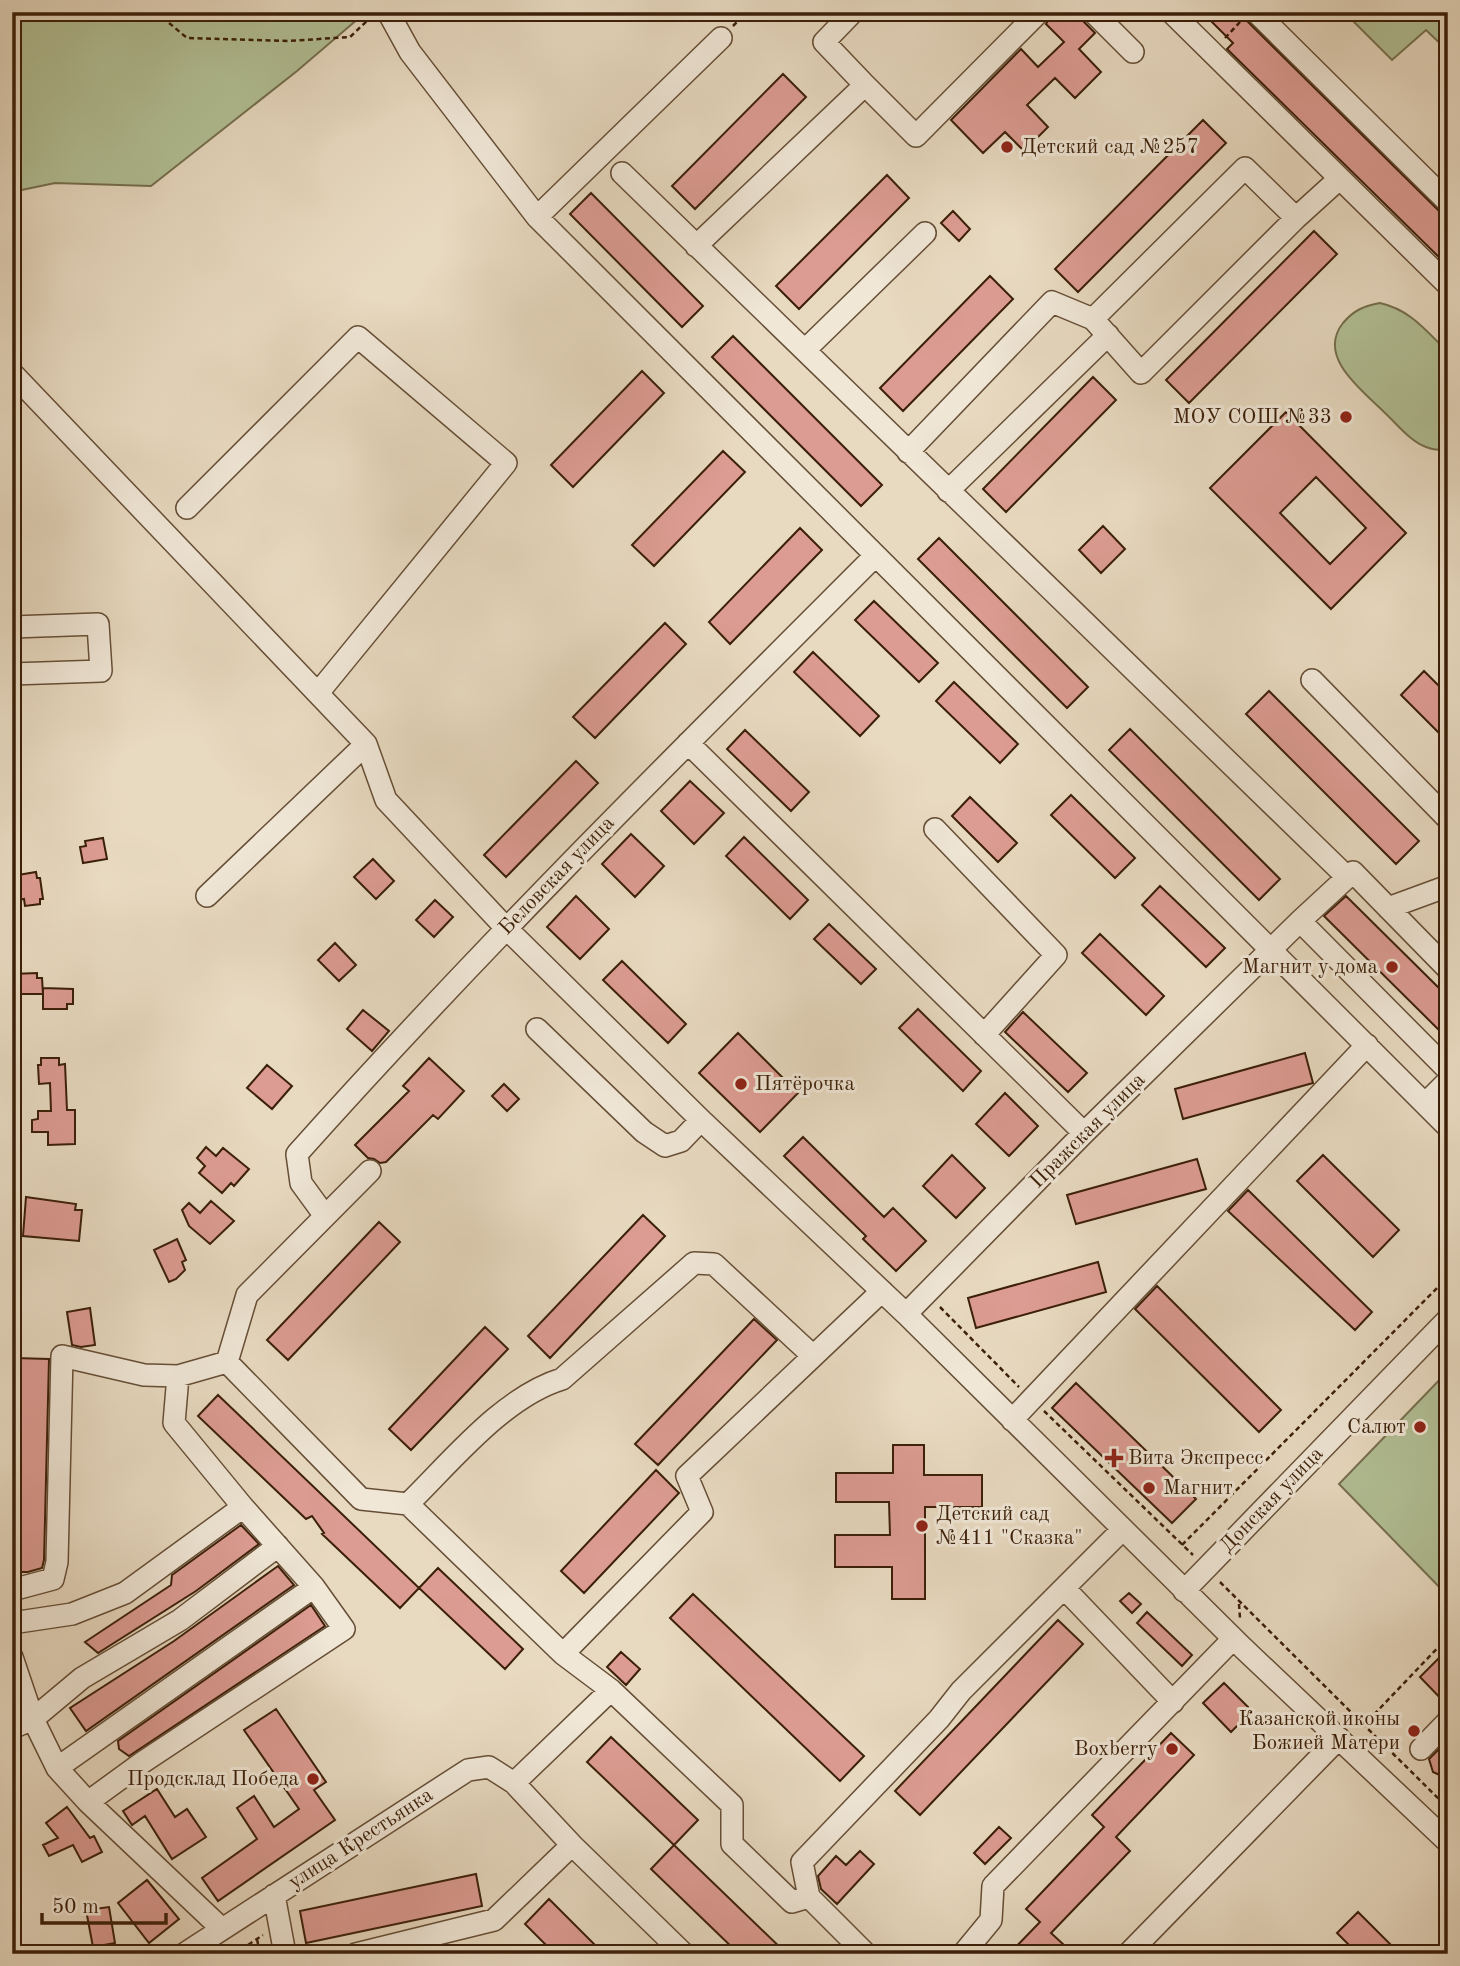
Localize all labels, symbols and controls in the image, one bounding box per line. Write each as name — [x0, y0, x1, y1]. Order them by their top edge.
place label: Детский сад №257 — [1021, 137, 1199, 158]
marker: Детский сад №257 — [999, 139, 1015, 155]
place label: МОУ СОШ №33 — [1173, 407, 1332, 428]
marker: МОУ СОШ №33 — [1338, 409, 1354, 425]
street label: Беловская улица — [495, 813, 619, 939]
place label: Магнит у дома — [1242, 957, 1378, 978]
marker: Магнит у дома — [1384, 959, 1400, 975]
street label: Пражская улица — [1026, 1069, 1150, 1193]
place label: Пятёрочка — [755, 1074, 855, 1095]
marker: Пятёрочка — [733, 1076, 749, 1092]
place label: Салют — [1347, 1417, 1406, 1438]
marker: Салют — [1412, 1419, 1428, 1435]
street label: Донская улица — [1216, 1443, 1328, 1557]
place label: Вита Экспресс — [1128, 1448, 1263, 1469]
marker: Вита Экспресс — [1106, 1450, 1122, 1466]
place label: Магнит — [1163, 1478, 1233, 1499]
marker: Магнит — [1141, 1480, 1157, 1496]
place label: Детский сад №411 "Сказка" — [936, 1504, 1082, 1549]
marker: Детский сад №411 "Сказка" — [914, 1518, 930, 1534]
place label: Казанской иконы Божией Матери — [1238, 1709, 1400, 1754]
marker: Казанской иконы Божией Матери — [1406, 1723, 1422, 1739]
place label: Boxberry — [1074, 1739, 1158, 1760]
marker: Boxberry — [1164, 1741, 1180, 1757]
place label: Продсклад Победа — [127, 1769, 299, 1790]
marker: Продсклад Победа — [305, 1771, 321, 1787]
street label: улица Крестьянка — [285, 1785, 437, 1893]
scale bar — [42, 1882, 166, 1926]
text: 50 m — [52, 1897, 99, 1918]

